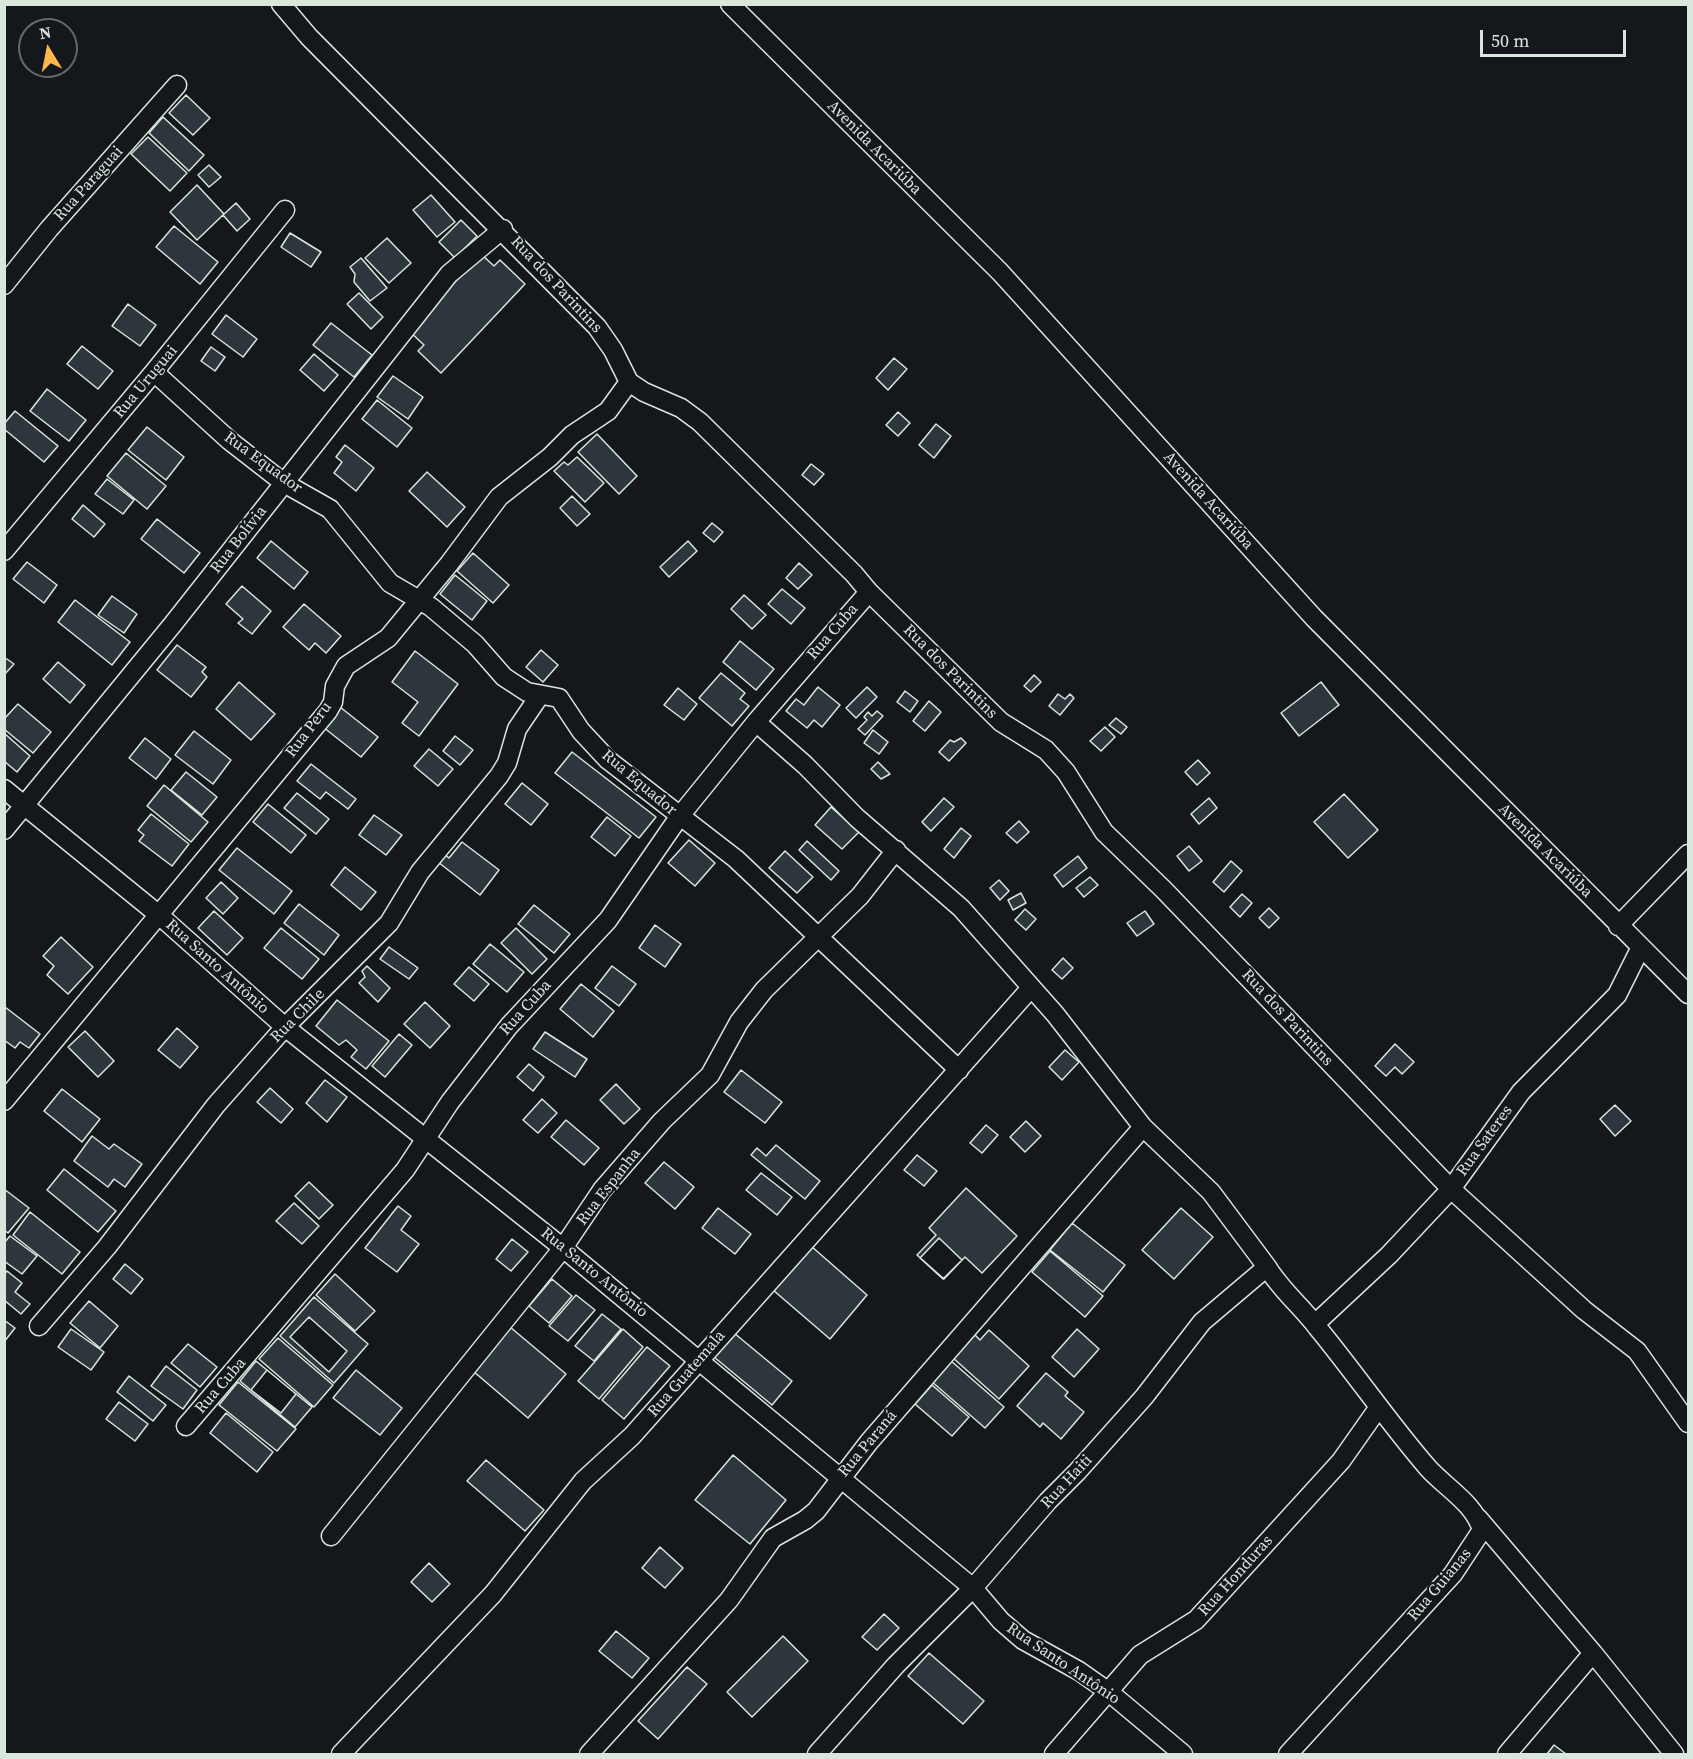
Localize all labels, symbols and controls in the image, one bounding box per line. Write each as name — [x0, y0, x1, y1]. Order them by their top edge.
north arrow — [18, 18, 78, 78]
scale bar — [1483, 18, 1628, 56]
text: N — [38, 20, 53, 44]
text: 50 m — [1491, 28, 1529, 53]
street label: Avenida Acariúba — [823, 97, 925, 199]
street label: Rua Paraguai — [50, 143, 128, 225]
street label: Rua dos Parintins — [506, 233, 606, 337]
street label: Rua Uruguai — [110, 342, 182, 422]
street label: Rua Equador — [220, 428, 306, 498]
street label: Avenida Acariúba — [1159, 448, 1257, 554]
street label: Rua Bolívia — [207, 502, 271, 578]
street label: Rua Cuba — [803, 600, 863, 664]
street label: Rua dos Parintins — [899, 621, 1001, 723]
street label: Rua Peru — [282, 698, 336, 762]
street label: Rua Equador — [598, 746, 680, 820]
street label: Avenida Acariúba — [1494, 800, 1596, 902]
street label: Rua Santo Antônio — [161, 916, 273, 1018]
street label: Rua dos Parintins — [1237, 966, 1337, 1070]
street label: Rua Cuba — [496, 976, 556, 1040]
street label: Rua Chile — [267, 985, 329, 1047]
street label: Rua Sateres — [1453, 1102, 1517, 1180]
street label: Rua Espanha — [573, 1145, 645, 1229]
street label: Rua Santo Antônio — [536, 1224, 652, 1322]
street label: Rua Guatemala — [644, 1327, 730, 1421]
street label: Rua Cuba — [191, 1354, 251, 1418]
street label: Rua Paraná — [834, 1407, 902, 1481]
street label: Rua Haiti — [1037, 1451, 1097, 1513]
street label: Rua Honduras — [1195, 1532, 1277, 1620]
street label: Rua Guianas — [1404, 1545, 1476, 1625]
street label: Rua Santo Antônio — [1003, 1619, 1123, 1709]

